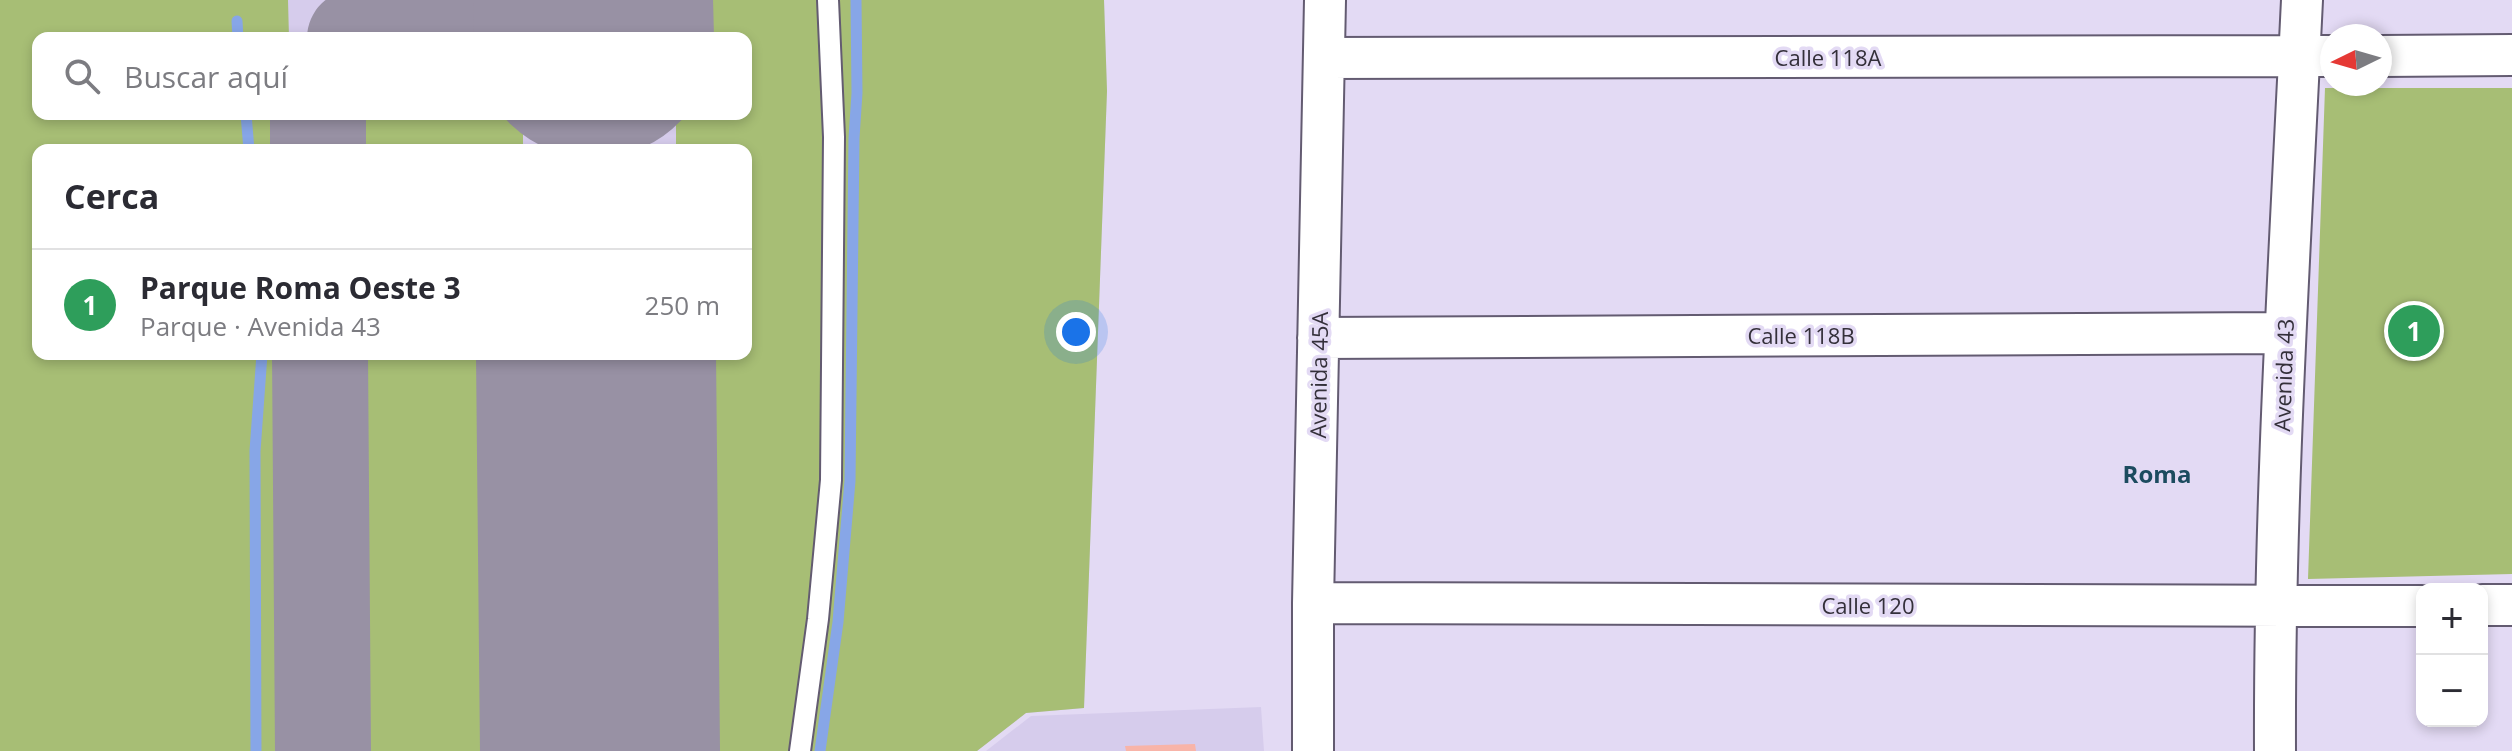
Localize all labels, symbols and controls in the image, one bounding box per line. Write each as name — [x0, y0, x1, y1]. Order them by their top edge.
north arrow — [2320, 24, 2392, 96]
search box — [32, 32, 752, 120]
street label: Calle 118A — [1775, 42, 1882, 72]
icon: search — [60, 54, 104, 98]
text: Buscar aquí — [124, 56, 288, 97]
text: Cerca — [64, 173, 159, 219]
text: Parque Roma Oeste 3 — [140, 267, 461, 308]
text: 1 — [83, 287, 97, 323]
text: 250 m — [645, 287, 720, 323]
pin: 1 — [2388, 301, 2440, 361]
text: Parque · Avenida 43 — [140, 308, 381, 344]
street label: Avenida 45A — [1302, 311, 1334, 439]
your location — [1056, 312, 1096, 352]
street label: Avenida 43 — [2266, 318, 2300, 432]
street label: Calle 118B — [1747, 320, 1855, 350]
district label: Roma — [2123, 457, 2191, 490]
map controls — [2416, 583, 2488, 727]
button: + — [2416, 583, 2488, 655]
street label: Calle 120 — [1822, 590, 1915, 620]
button: − — [2416, 655, 2488, 727]

